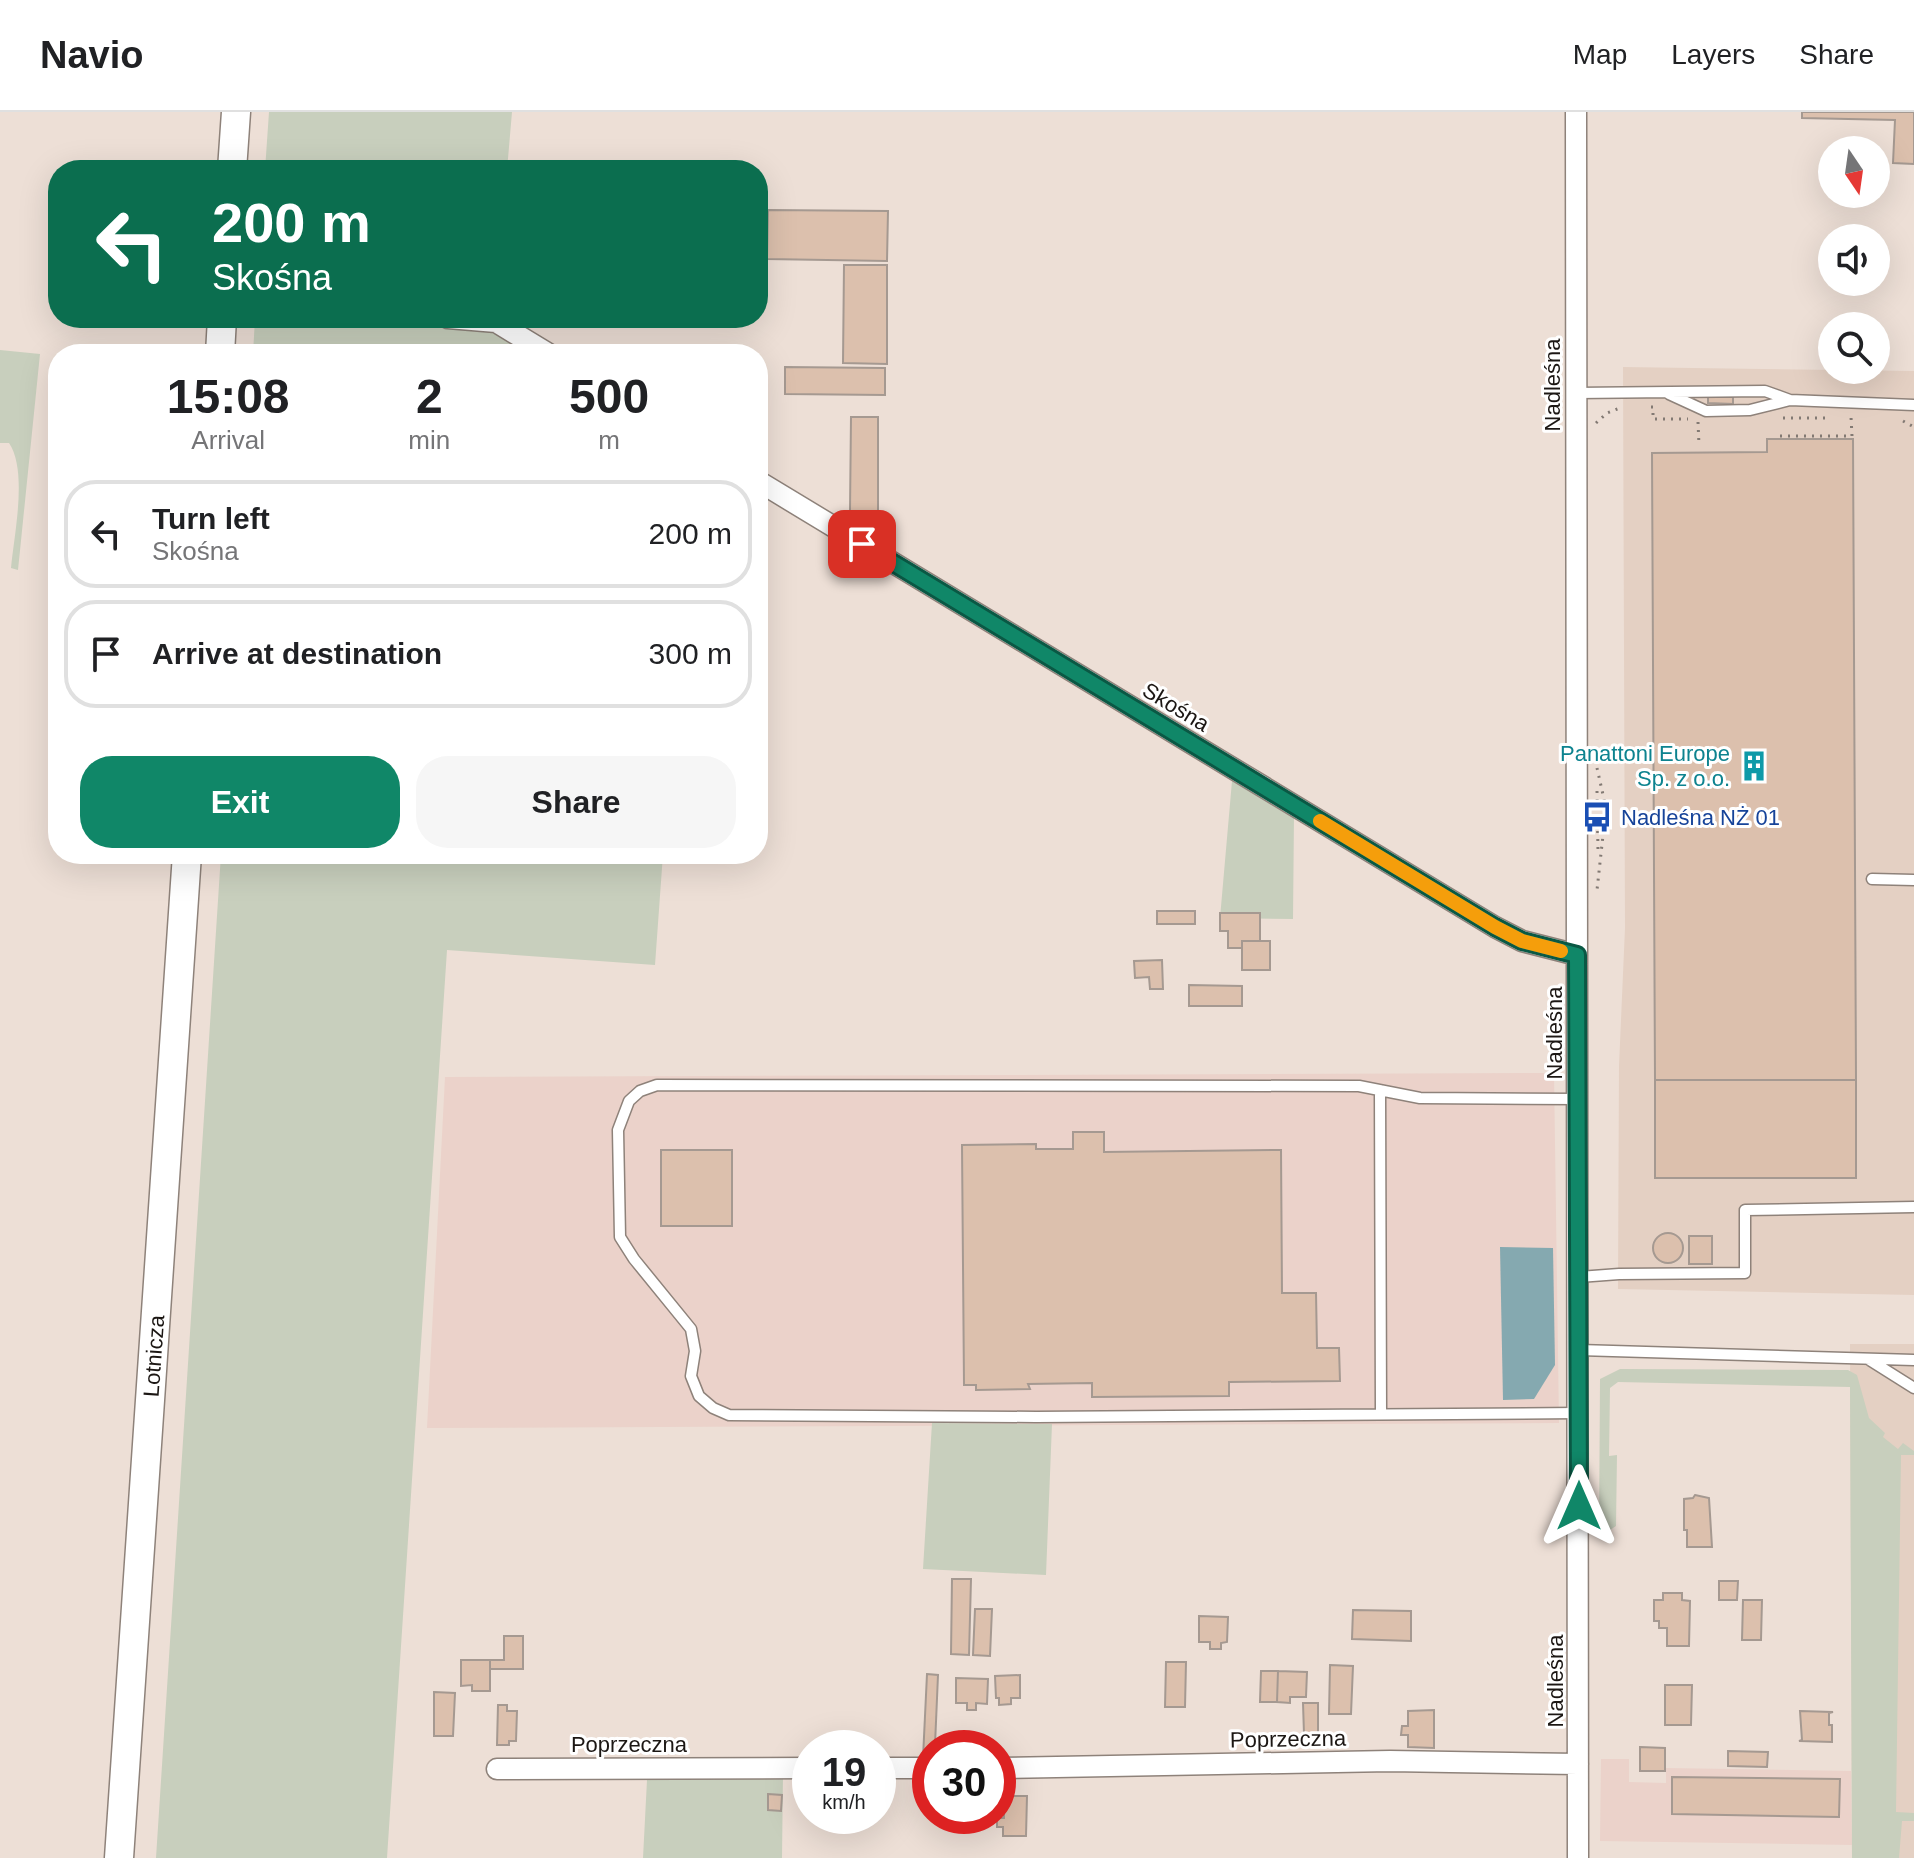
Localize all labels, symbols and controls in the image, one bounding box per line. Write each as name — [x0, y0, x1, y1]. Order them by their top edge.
text: Navio — [40, 34, 143, 76]
text: Map — [1573, 39, 1627, 70]
text: Layers — [1671, 39, 1755, 70]
text: Share — [1799, 39, 1874, 70]
north arrow — [1818, 136, 1890, 208]
map controls — [1818, 136, 1890, 384]
text: 200 m — [212, 191, 371, 254]
icon: left — [80, 192, 184, 296]
button: sound — [1818, 224, 1890, 296]
text: Skośna — [212, 257, 332, 298]
button: search — [1818, 312, 1890, 384]
street label: Nadleśna — [1540, 338, 1565, 431]
text: 15:08 — [167, 370, 290, 423]
text: 2 — [416, 370, 443, 423]
text: 500 — [569, 370, 649, 423]
text: Arrival — [191, 425, 265, 455]
text: min — [408, 425, 450, 455]
text: m — [598, 425, 620, 455]
text: Turn left — [152, 502, 270, 535]
pin — [828, 510, 896, 578]
icon: left — [84, 512, 128, 556]
text: 200 m — [649, 517, 732, 550]
icon: arrive — [840, 522, 884, 566]
text: Skośna — [152, 536, 239, 566]
icon: arrive — [84, 632, 128, 676]
text: Arrive at destination — [152, 637, 442, 670]
text: 300 m — [649, 637, 732, 670]
street label: Skośna — [1138, 677, 1215, 737]
place label: Panattoni Europe Sp. z o.o. — [1560, 741, 1730, 791]
building icon: Panattoni Europe Sp. z o.o. — [1737, 749, 1771, 783]
button: Exit — [80, 756, 400, 848]
button: Share — [416, 756, 736, 848]
bus stop icon: Nadleśna NŻ 01 — [1580, 800, 1614, 834]
place label: Nadleśna NŻ 01 — [1621, 805, 1780, 830]
street label: Nadleśna — [1542, 986, 1567, 1079]
street label: Lotnicza — [139, 1314, 169, 1398]
position arrow — [1537, 1464, 1621, 1548]
street label: Nadleśna — [1543, 1634, 1568, 1727]
street label: Poprzeczna — [1230, 1725, 1347, 1753]
speed limit sign: 30 — [912, 1730, 1016, 1834]
street label: Poprzeczna — [571, 1732, 688, 1757]
text: 19 — [822, 1750, 866, 1794]
text: km/h — [822, 1791, 866, 1813]

